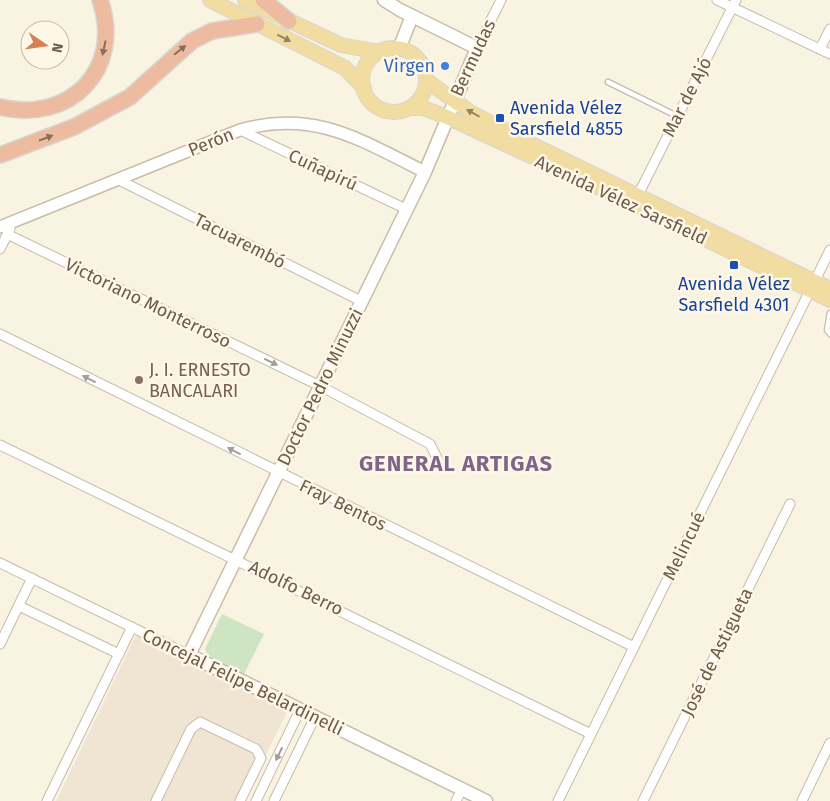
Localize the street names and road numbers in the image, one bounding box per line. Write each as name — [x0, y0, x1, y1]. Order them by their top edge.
street label: Bermudas — [446, 16, 500, 100]
street label: Mar de Ajó — [658, 53, 716, 141]
street label: Perón — [185, 123, 237, 161]
street label: Cuñapirú — [285, 144, 361, 196]
street label: Avenida Vélez Sarsfield — [531, 150, 711, 250]
street label: Tacuarembó — [191, 209, 289, 273]
street label: Victoriano Monterroso — [61, 253, 235, 353]
street label: Doctor Pedro Minuzzi — [272, 305, 368, 469]
street label: Fray Bentos — [296, 474, 390, 536]
street label: Melincué — [658, 508, 710, 584]
street label: Adolfo Berro — [245, 556, 347, 620]
street label: José de Astigueta — [676, 584, 758, 720]
street label: Concejal Felipe Belardinelli — [139, 624, 347, 740]

